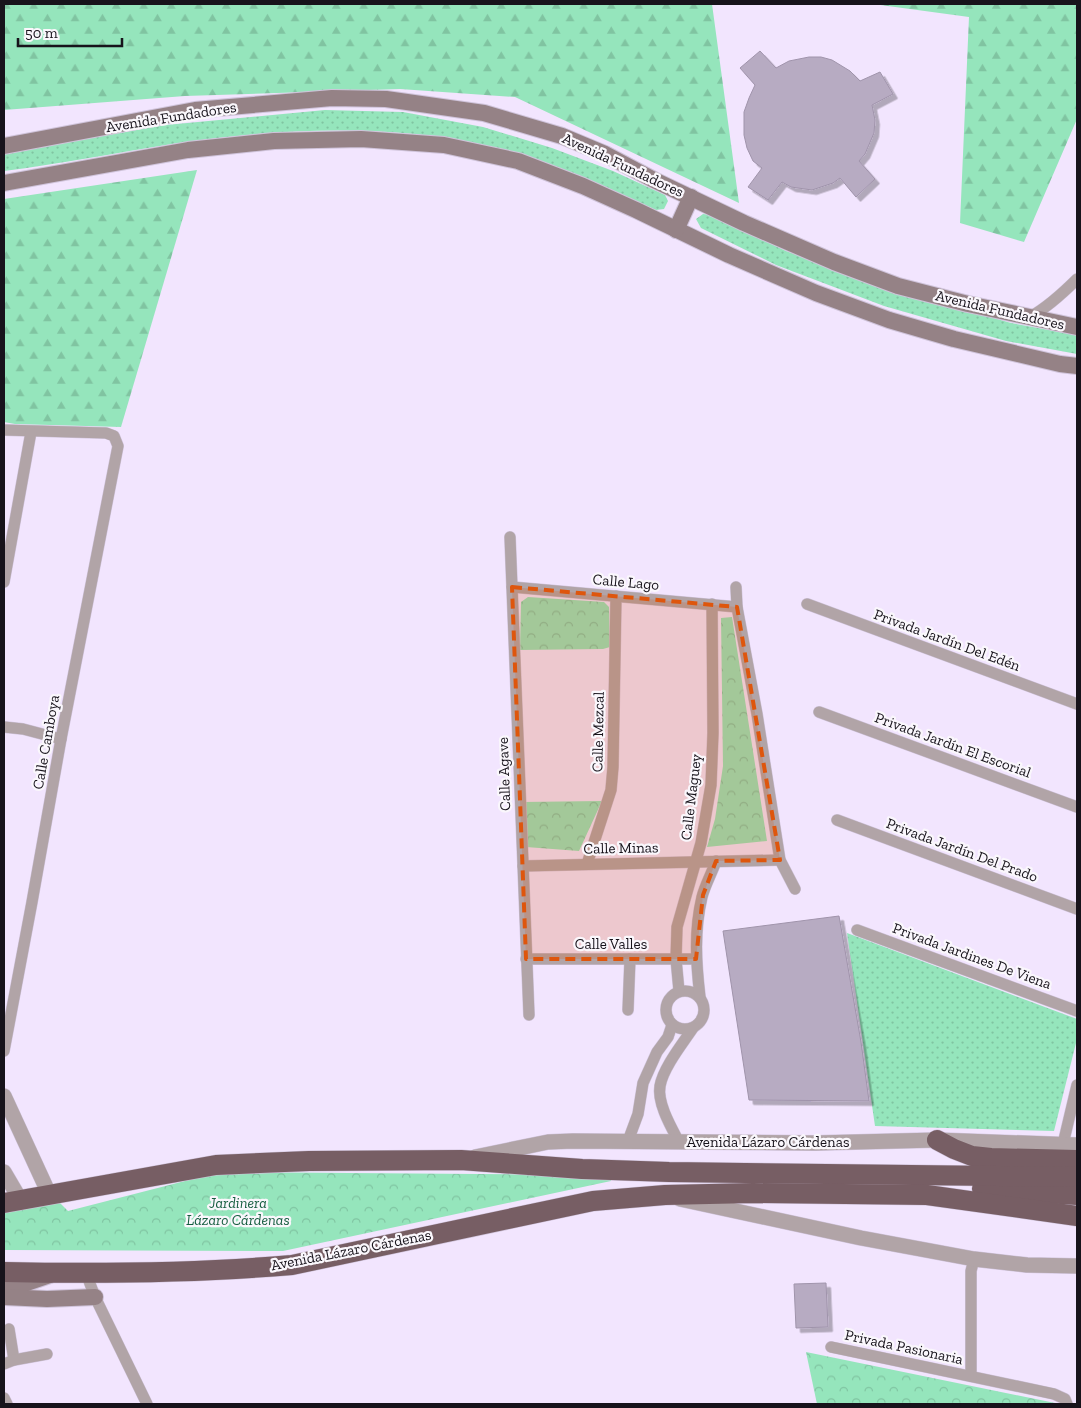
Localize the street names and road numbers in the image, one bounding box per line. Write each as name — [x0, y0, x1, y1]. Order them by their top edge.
street label: Avenida Fundadores — [104, 98, 238, 136]
street label: Avenida Fundadores — [559, 129, 687, 201]
street label: Avenida Fundadores — [934, 286, 1066, 334]
street label: Calle Lago — [592, 570, 660, 594]
street label: Privada Jardín Del Edén — [871, 605, 1023, 675]
street label: Calle Mezcal — [588, 692, 608, 772]
street label: Calle Camboya — [29, 693, 63, 791]
street label: Privada Jardín El Escorial — [872, 708, 1034, 782]
street label: Calle Agave — [494, 737, 514, 811]
street label: Calle Maguey — [677, 753, 705, 841]
street label: Privada Jardín Del Prado — [884, 814, 1040, 886]
street label: Calle Minas — [583, 838, 659, 858]
street label: Privada Jardines De Viena — [890, 919, 1054, 993]
street label: Calle Valles — [575, 935, 647, 953]
street label: Avenida Lázaro Cárdenas — [686, 1133, 850, 1151]
street label: Avenida Lázaro Cárdenas — [269, 1226, 433, 1274]
street label: Privada Pasionaria — [843, 1326, 965, 1368]

